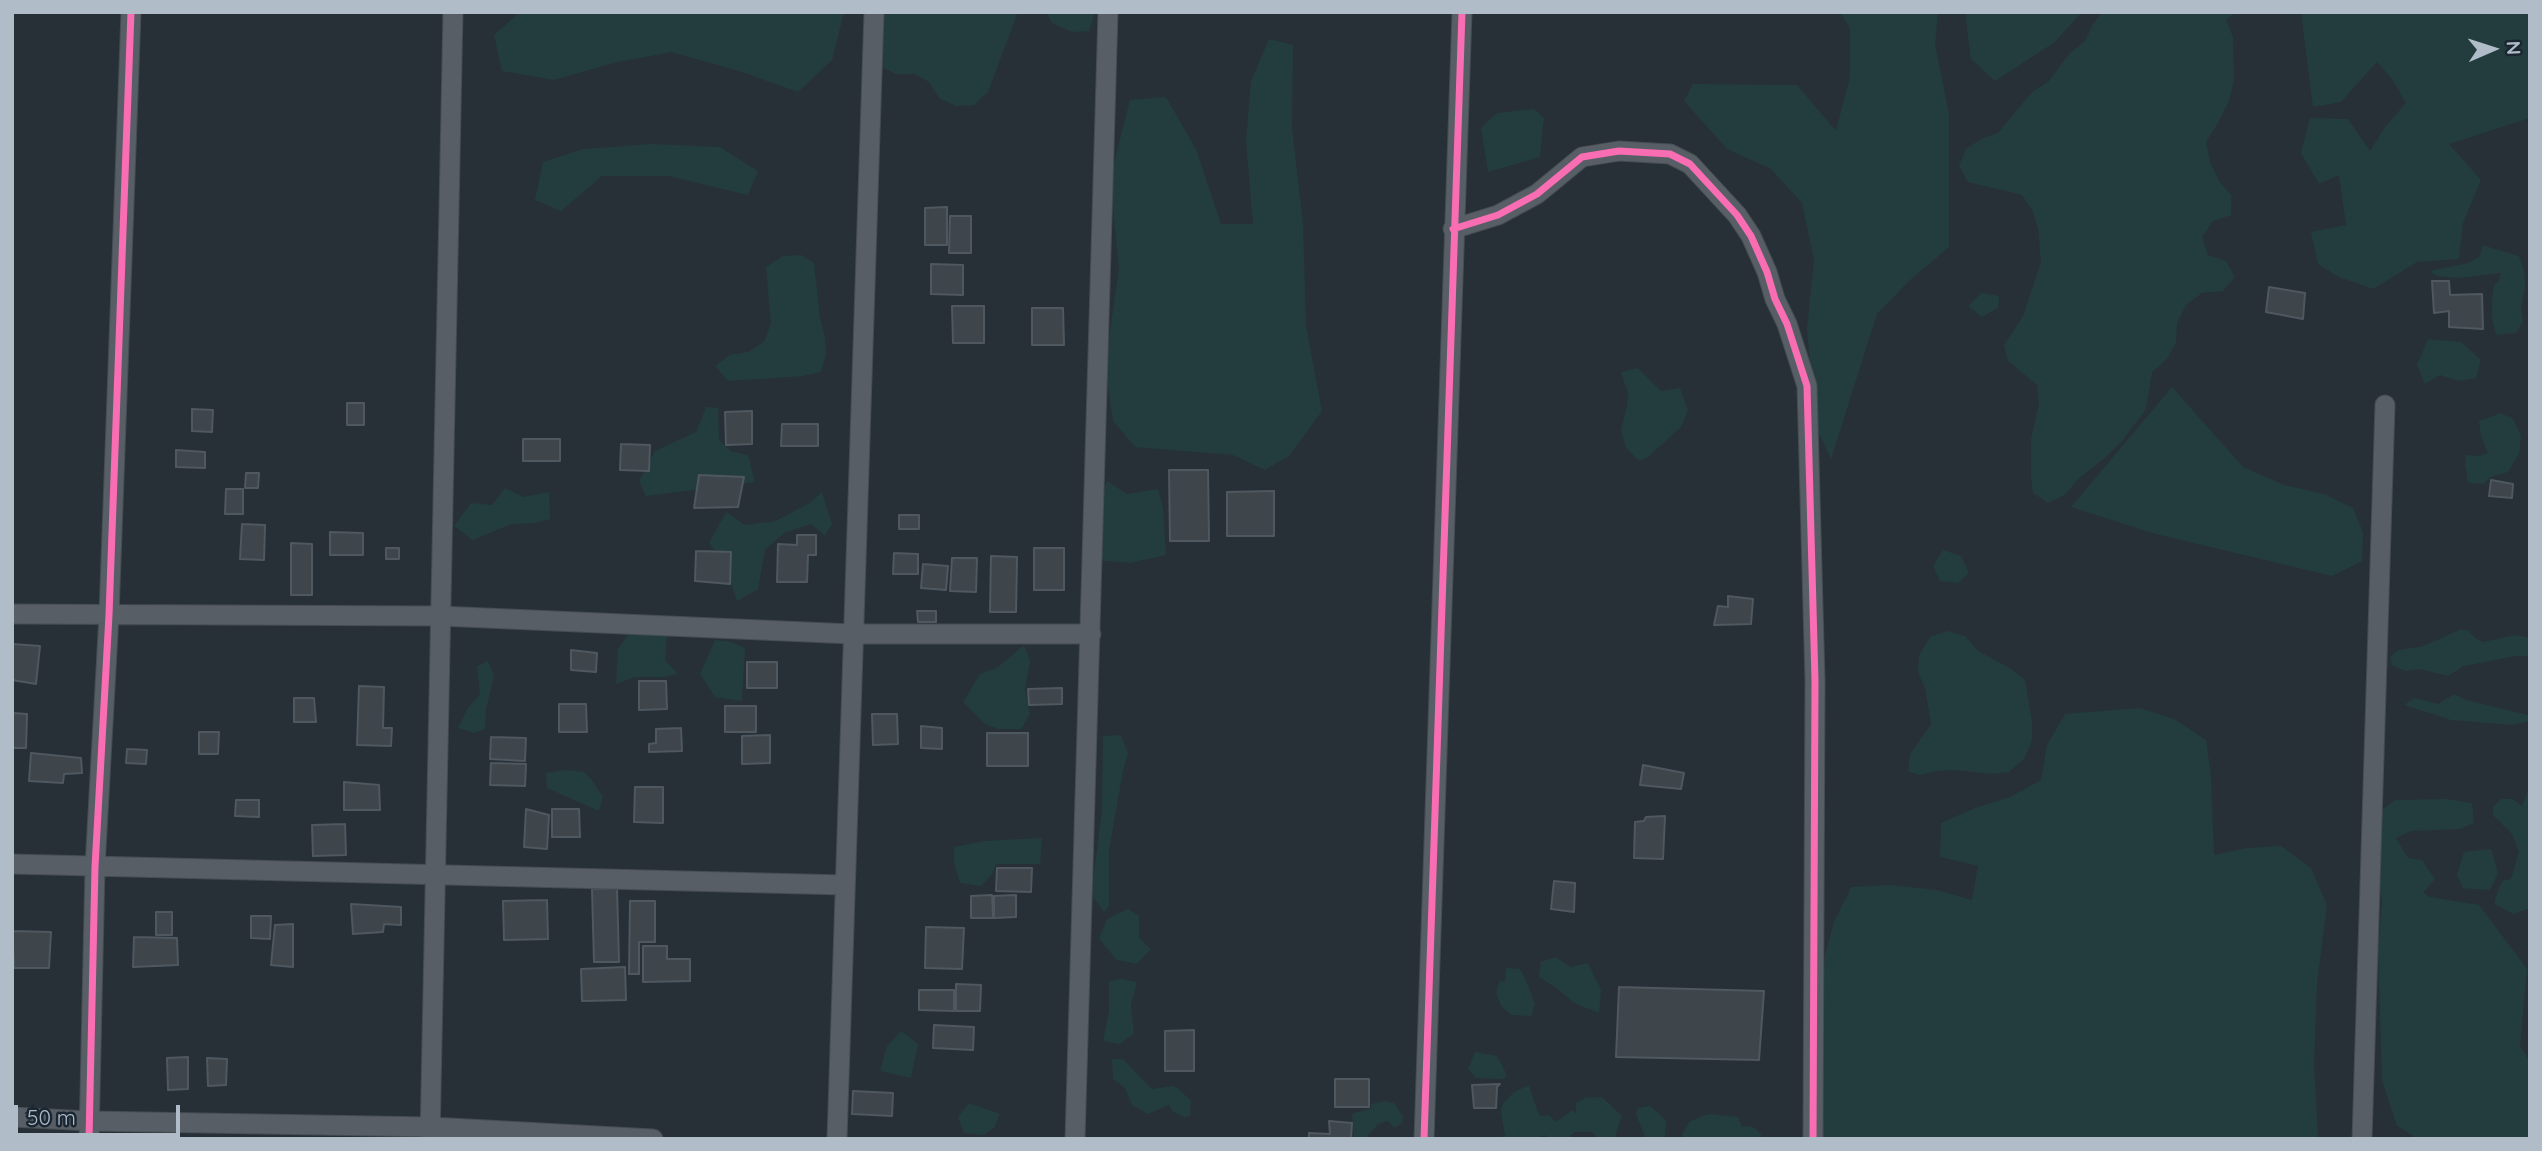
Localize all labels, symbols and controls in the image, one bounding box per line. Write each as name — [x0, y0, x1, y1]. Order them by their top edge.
north arrow — [2458, 14, 2528, 84]
text: N — [2502, 40, 2526, 56]
scale bar — [18, 1092, 184, 1136]
text: 50 m — [27, 1104, 76, 1130]

